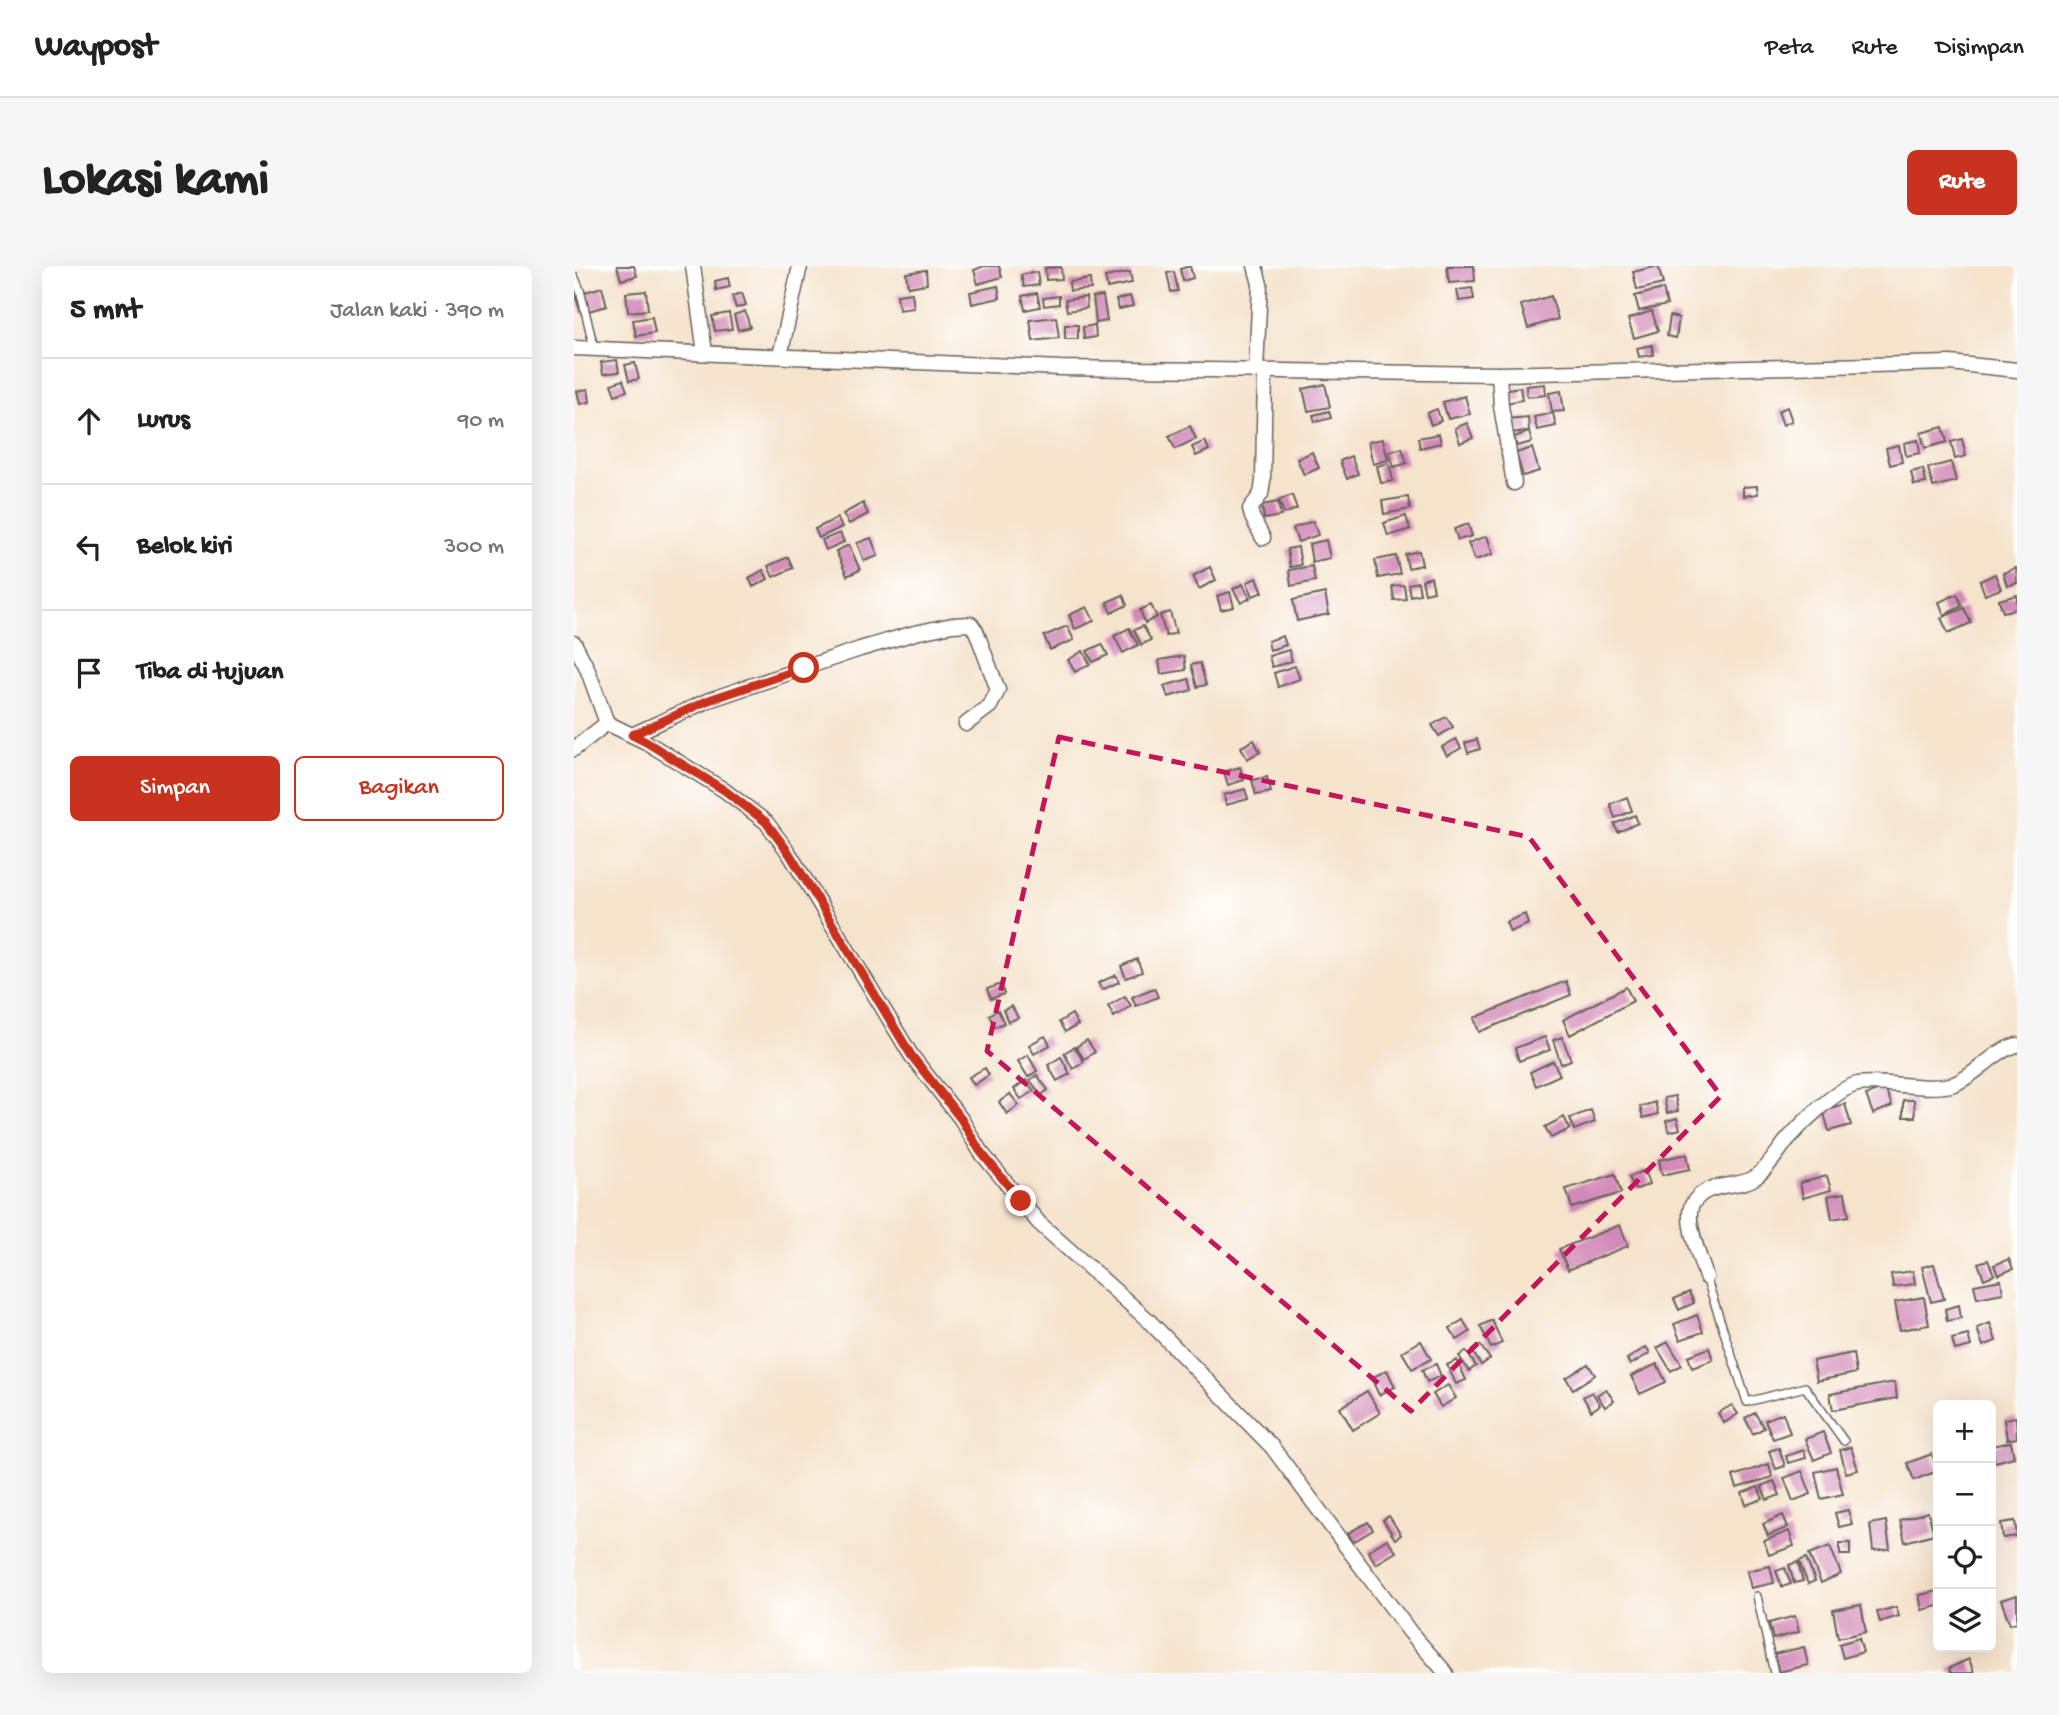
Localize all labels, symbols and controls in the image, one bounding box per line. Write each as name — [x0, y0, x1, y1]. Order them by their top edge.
text: Waypost — [35, 29, 157, 67]
text: Peta — [1765, 34, 1814, 63]
text: Rute — [1852, 34, 1898, 63]
text: Disimpan — [1936, 34, 2024, 63]
button: Rute — [1907, 150, 2017, 215]
text: Lokasi kami — [42, 153, 269, 211]
text: 5 mnt — [70, 294, 141, 329]
text: Jalan kaki · 390 m — [330, 298, 504, 325]
icon: ahead — [70, 402, 108, 440]
text: Lurus — [137, 406, 190, 437]
text: 90 m — [458, 408, 504, 435]
icon: left — [70, 528, 108, 566]
text: Belok kiri — [137, 532, 233, 563]
text: 300 m — [444, 534, 504, 561]
route start — [788, 652, 819, 683]
icon: arrive — [70, 654, 108, 692]
text: Tiba di tujuan — [137, 658, 283, 689]
button: Simpan — [70, 756, 280, 821]
button: Bagikan — [294, 756, 504, 821]
route end — [1005, 1185, 1036, 1216]
map controls — [1933, 1400, 1996, 1652]
button: + — [1933, 1400, 1996, 1463]
button: − — [1933, 1463, 1996, 1526]
button: locate — [1933, 1526, 1996, 1589]
button: layers — [1933, 1589, 1996, 1652]

